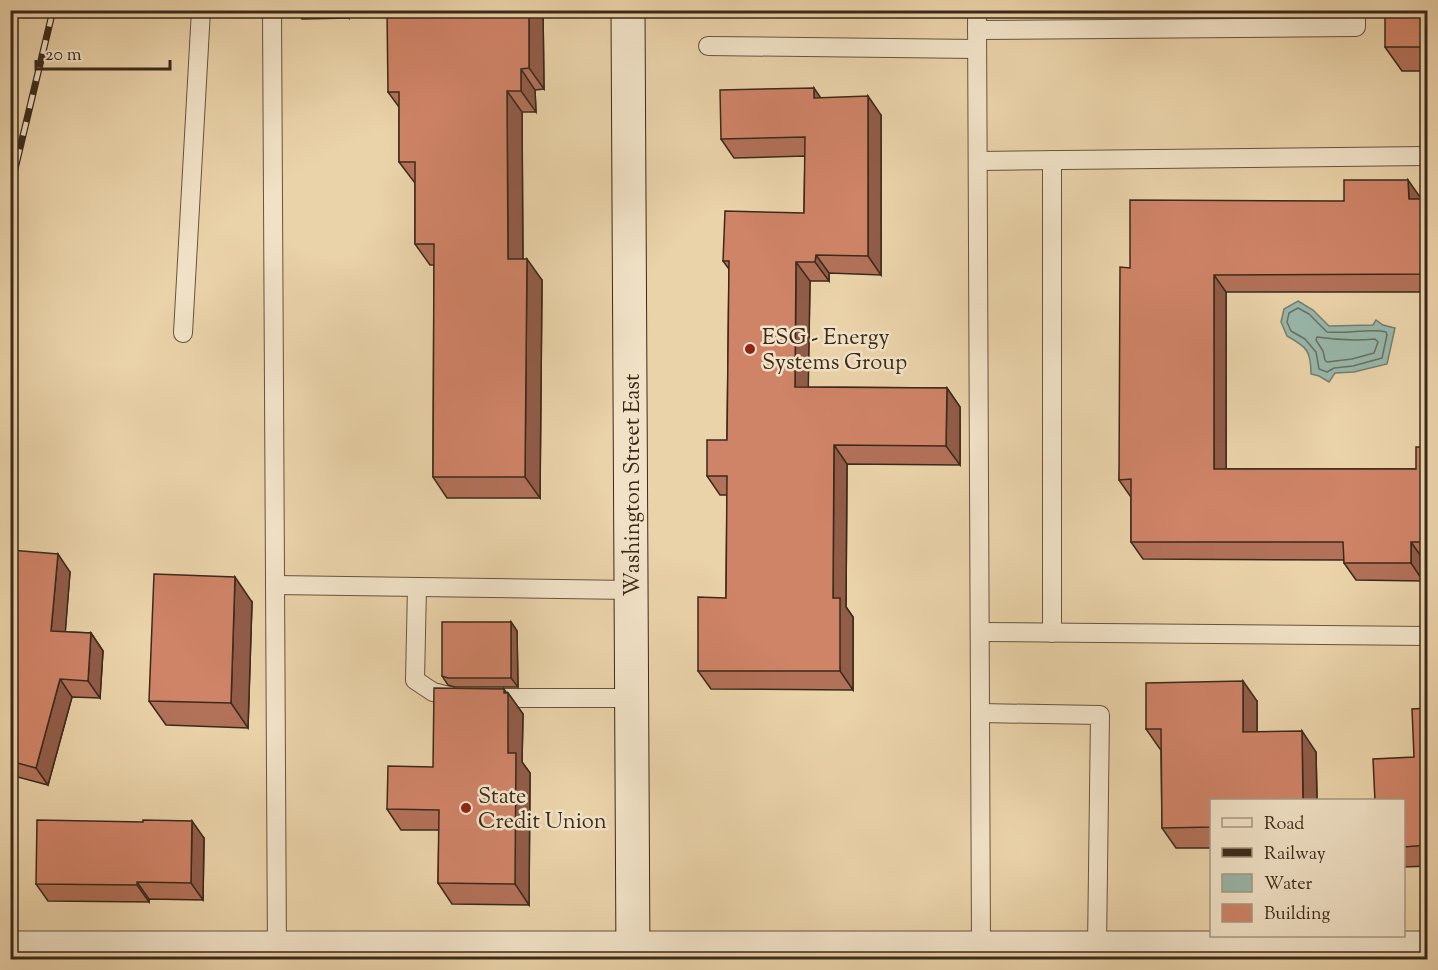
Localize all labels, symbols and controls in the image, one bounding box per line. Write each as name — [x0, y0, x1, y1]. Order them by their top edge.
scale bar — [36, 33, 170, 71]
text: 20 m — [45, 43, 82, 69]
place label: ESG - Energy Systems Group — [762, 323, 907, 380]
marker: ESG - Energy Systems Group — [743, 342, 757, 356]
street label: Washington Street East — [618, 373, 650, 596]
place label: State Credit Union — [478, 782, 607, 839]
legend — [1210, 799, 1405, 937]
marker: State Credit Union — [459, 801, 473, 815]
text: Road — [1264, 812, 1304, 838]
text: Railway — [1264, 842, 1326, 868]
text: Water — [1264, 872, 1313, 898]
text: Building — [1264, 902, 1330, 928]

